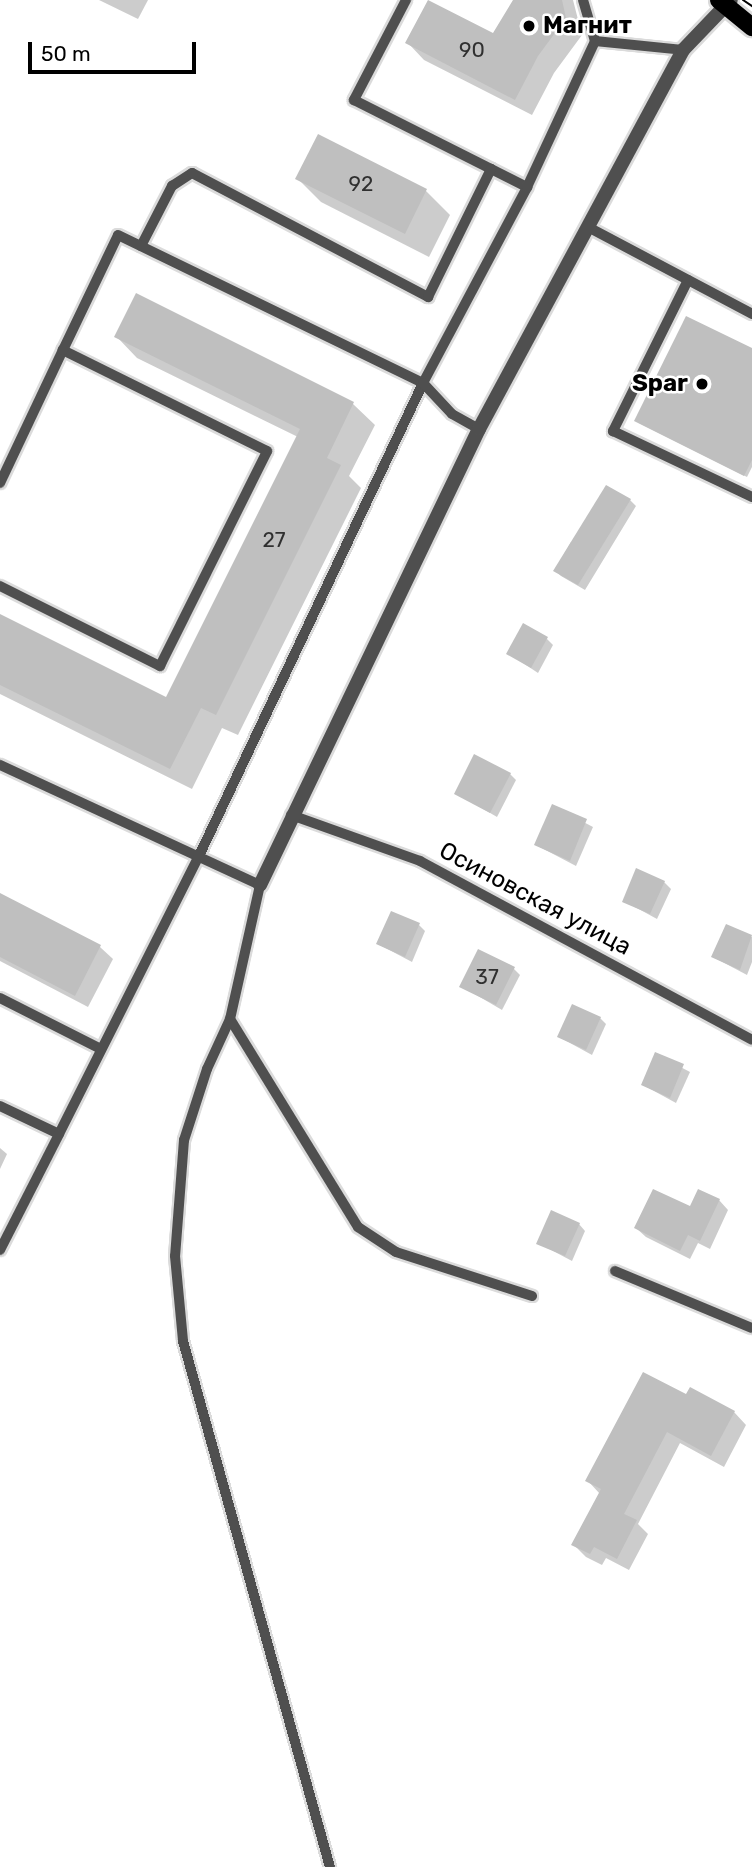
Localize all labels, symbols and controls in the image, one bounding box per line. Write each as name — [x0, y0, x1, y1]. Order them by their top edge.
place label: Магнит — [543, 12, 632, 40]
marker: Магнит — [521, 18, 537, 34]
scale bar — [32, 28, 200, 72]
house number: 90 — [459, 37, 485, 63]
text: 50 m — [41, 41, 91, 66]
house number: 92 — [349, 171, 373, 197]
place label: Spar — [632, 370, 688, 398]
marker: Spar — [694, 376, 710, 392]
house number: 27 — [262, 527, 286, 553]
street label: Осиновская улица — [434, 836, 636, 962]
house number: 37 — [475, 964, 499, 990]

